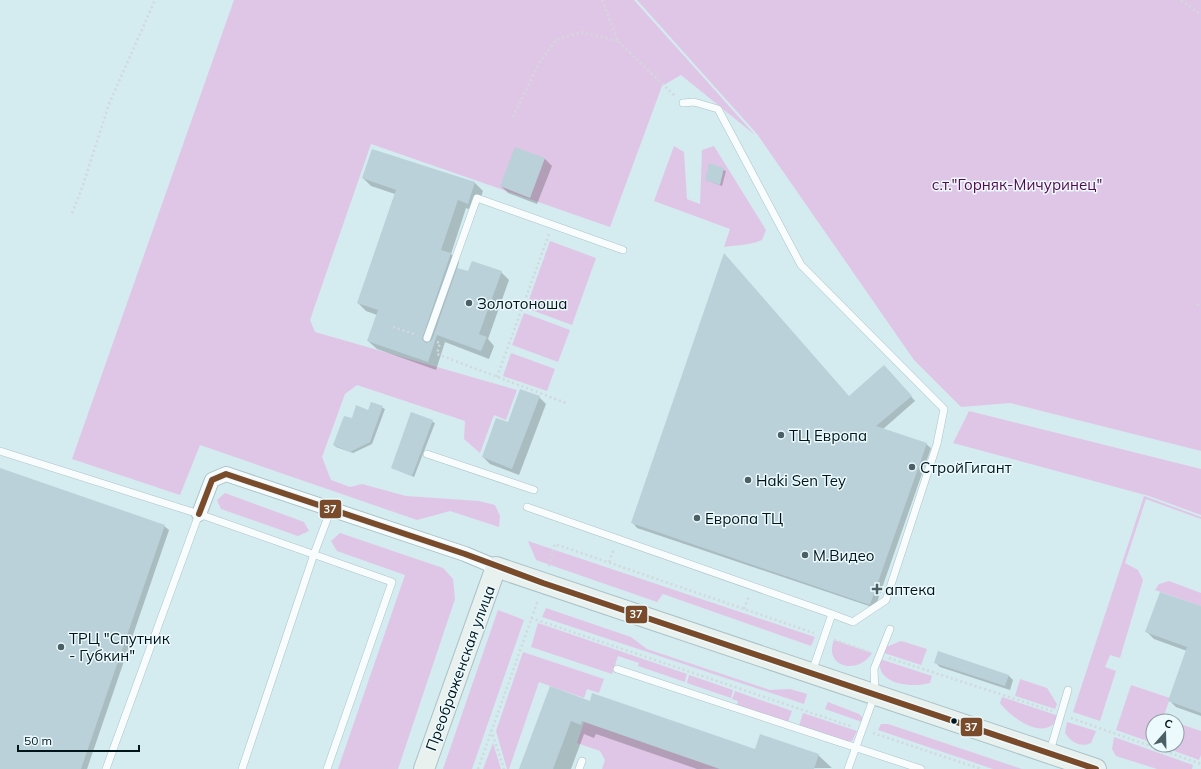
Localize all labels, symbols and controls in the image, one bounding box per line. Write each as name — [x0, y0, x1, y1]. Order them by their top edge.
park label: с.т."Горняк-Мичуринец" — [932, 175, 1102, 194]
place label: Золотоноша — [477, 294, 567, 313]
marker: Золотоноша — [464, 298, 474, 308]
place label: ТЦ Европа — [789, 426, 867, 445]
marker: ТЦ Европа — [776, 430, 786, 440]
place label: СтройГигант — [920, 458, 1012, 477]
marker: СтройГигант — [907, 462, 917, 472]
place label: Haki Sen Tey — [756, 471, 846, 490]
marker: Haki Sen Tey — [743, 475, 753, 485]
line badge: 37 — [319, 499, 342, 519]
text: 37 — [323, 502, 337, 516]
place label: Европа ТЦ — [705, 509, 783, 528]
marker: Европа ТЦ — [692, 513, 702, 523]
place label: М.Видео — [813, 546, 875, 565]
marker: М.Видео — [800, 550, 810, 560]
place label: аптека — [885, 580, 935, 599]
street label: Преображенская улица — [421, 583, 499, 753]
marker: аптека — [872, 584, 882, 594]
line badge: 37 — [625, 605, 648, 624]
text: 37 — [629, 607, 643, 621]
place label: ТРЦ "Спутник - Губкин" — [69, 629, 171, 665]
marker: ТРЦ "Спутник - Губкин" — [56, 642, 66, 652]
north arrow — [1145, 713, 1185, 753]
unlabelled marker — [949, 716, 959, 726]
text: С — [1162, 716, 1175, 732]
line badge: 37 — [960, 717, 983, 737]
text: 37 — [964, 720, 978, 734]
scale bar — [18, 727, 139, 753]
text: 50 m — [24, 733, 52, 748]

